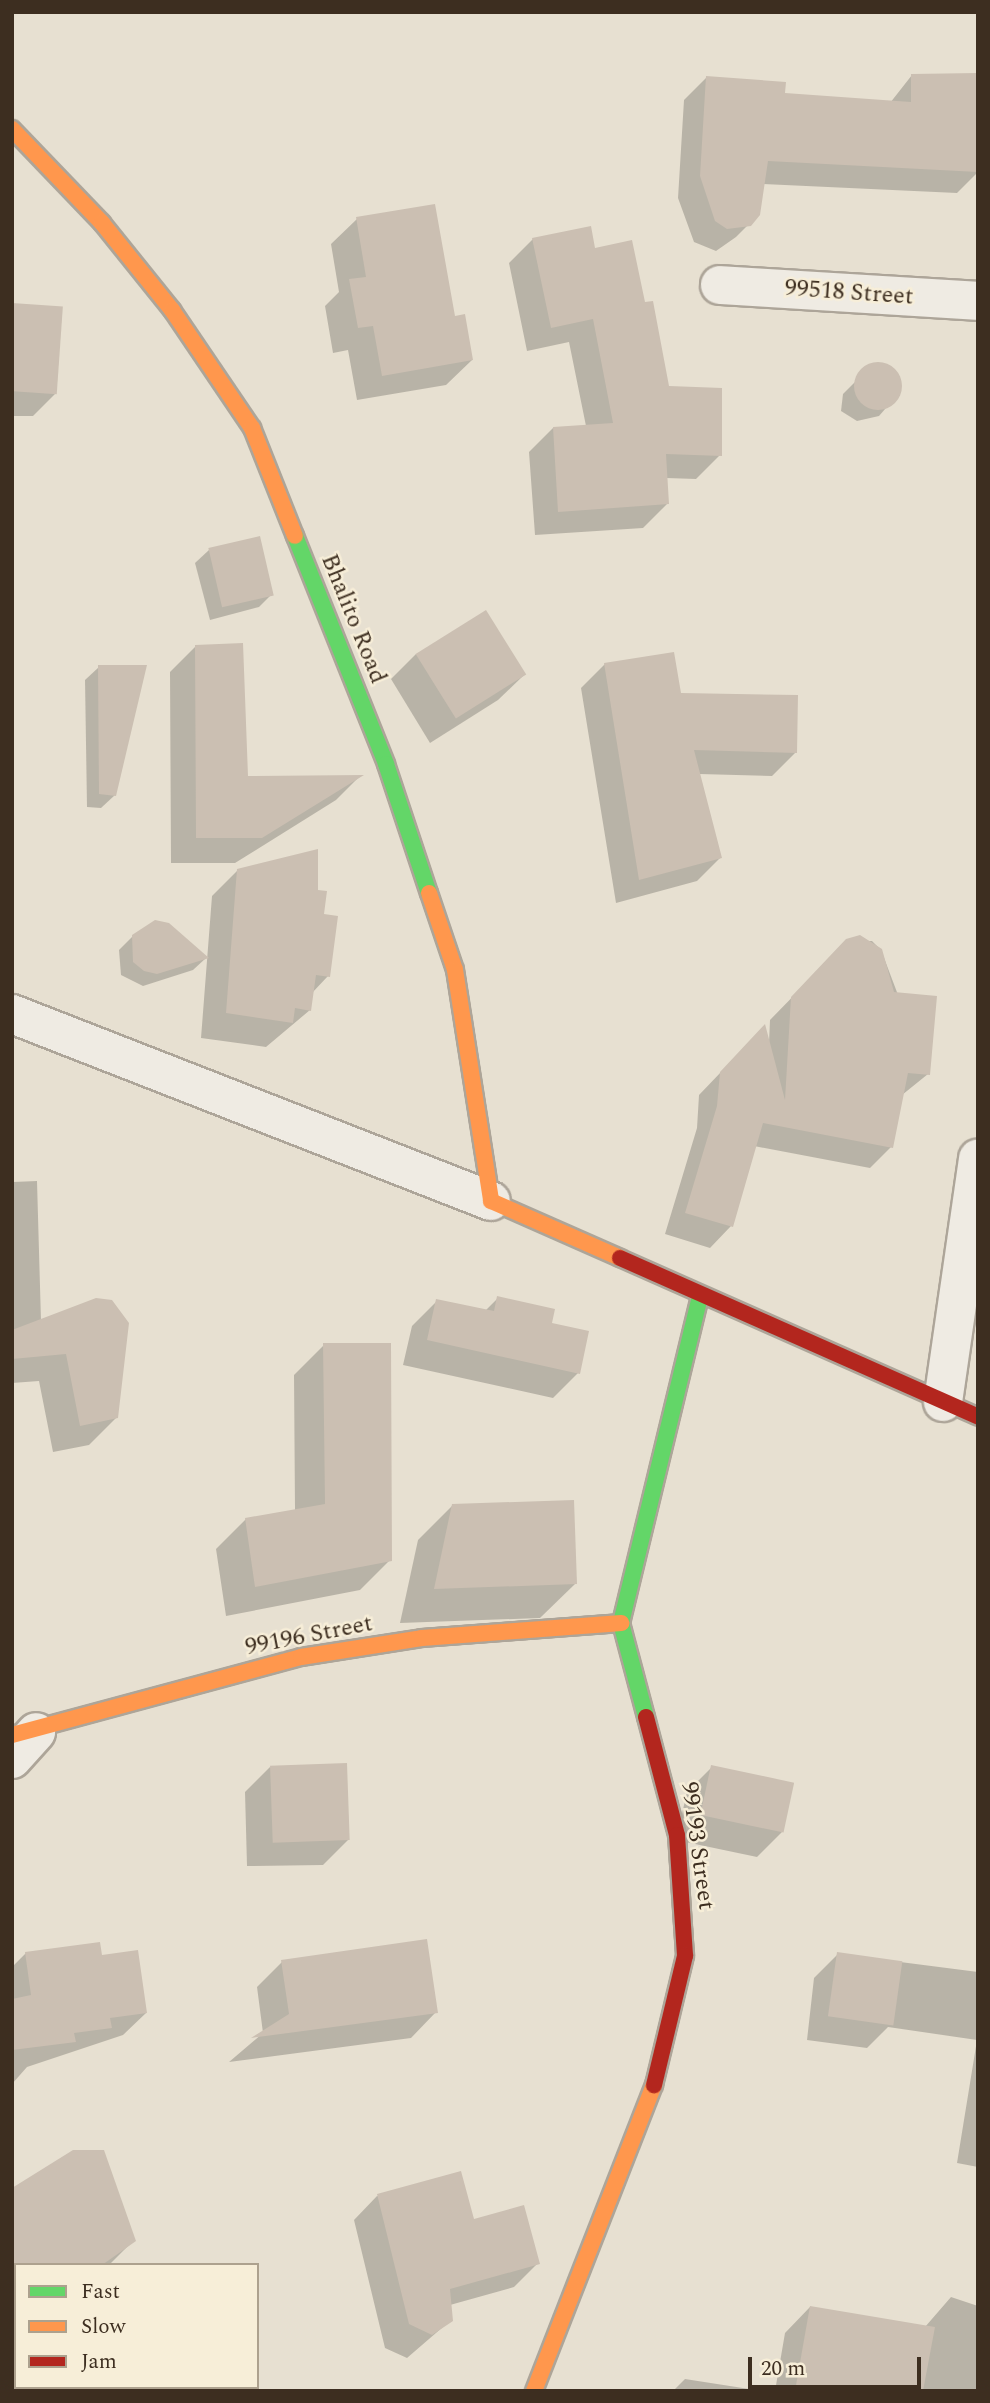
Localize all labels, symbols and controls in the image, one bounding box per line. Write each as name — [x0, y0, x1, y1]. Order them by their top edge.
street label: 99518 Street — [784, 274, 914, 312]
street label: Bhalito Road — [314, 550, 392, 688]
street label: 99196 Street — [243, 1610, 375, 1662]
street label: 99193 Street — [674, 1780, 720, 1912]
legend — [14, 2263, 259, 2389]
text: Fast — [81, 2276, 120, 2308]
text: Slow — [81, 2311, 125, 2343]
scale bar — [752, 2344, 925, 2388]
text: Jam — [81, 2346, 117, 2378]
text: 20 m — [761, 2353, 805, 2385]

